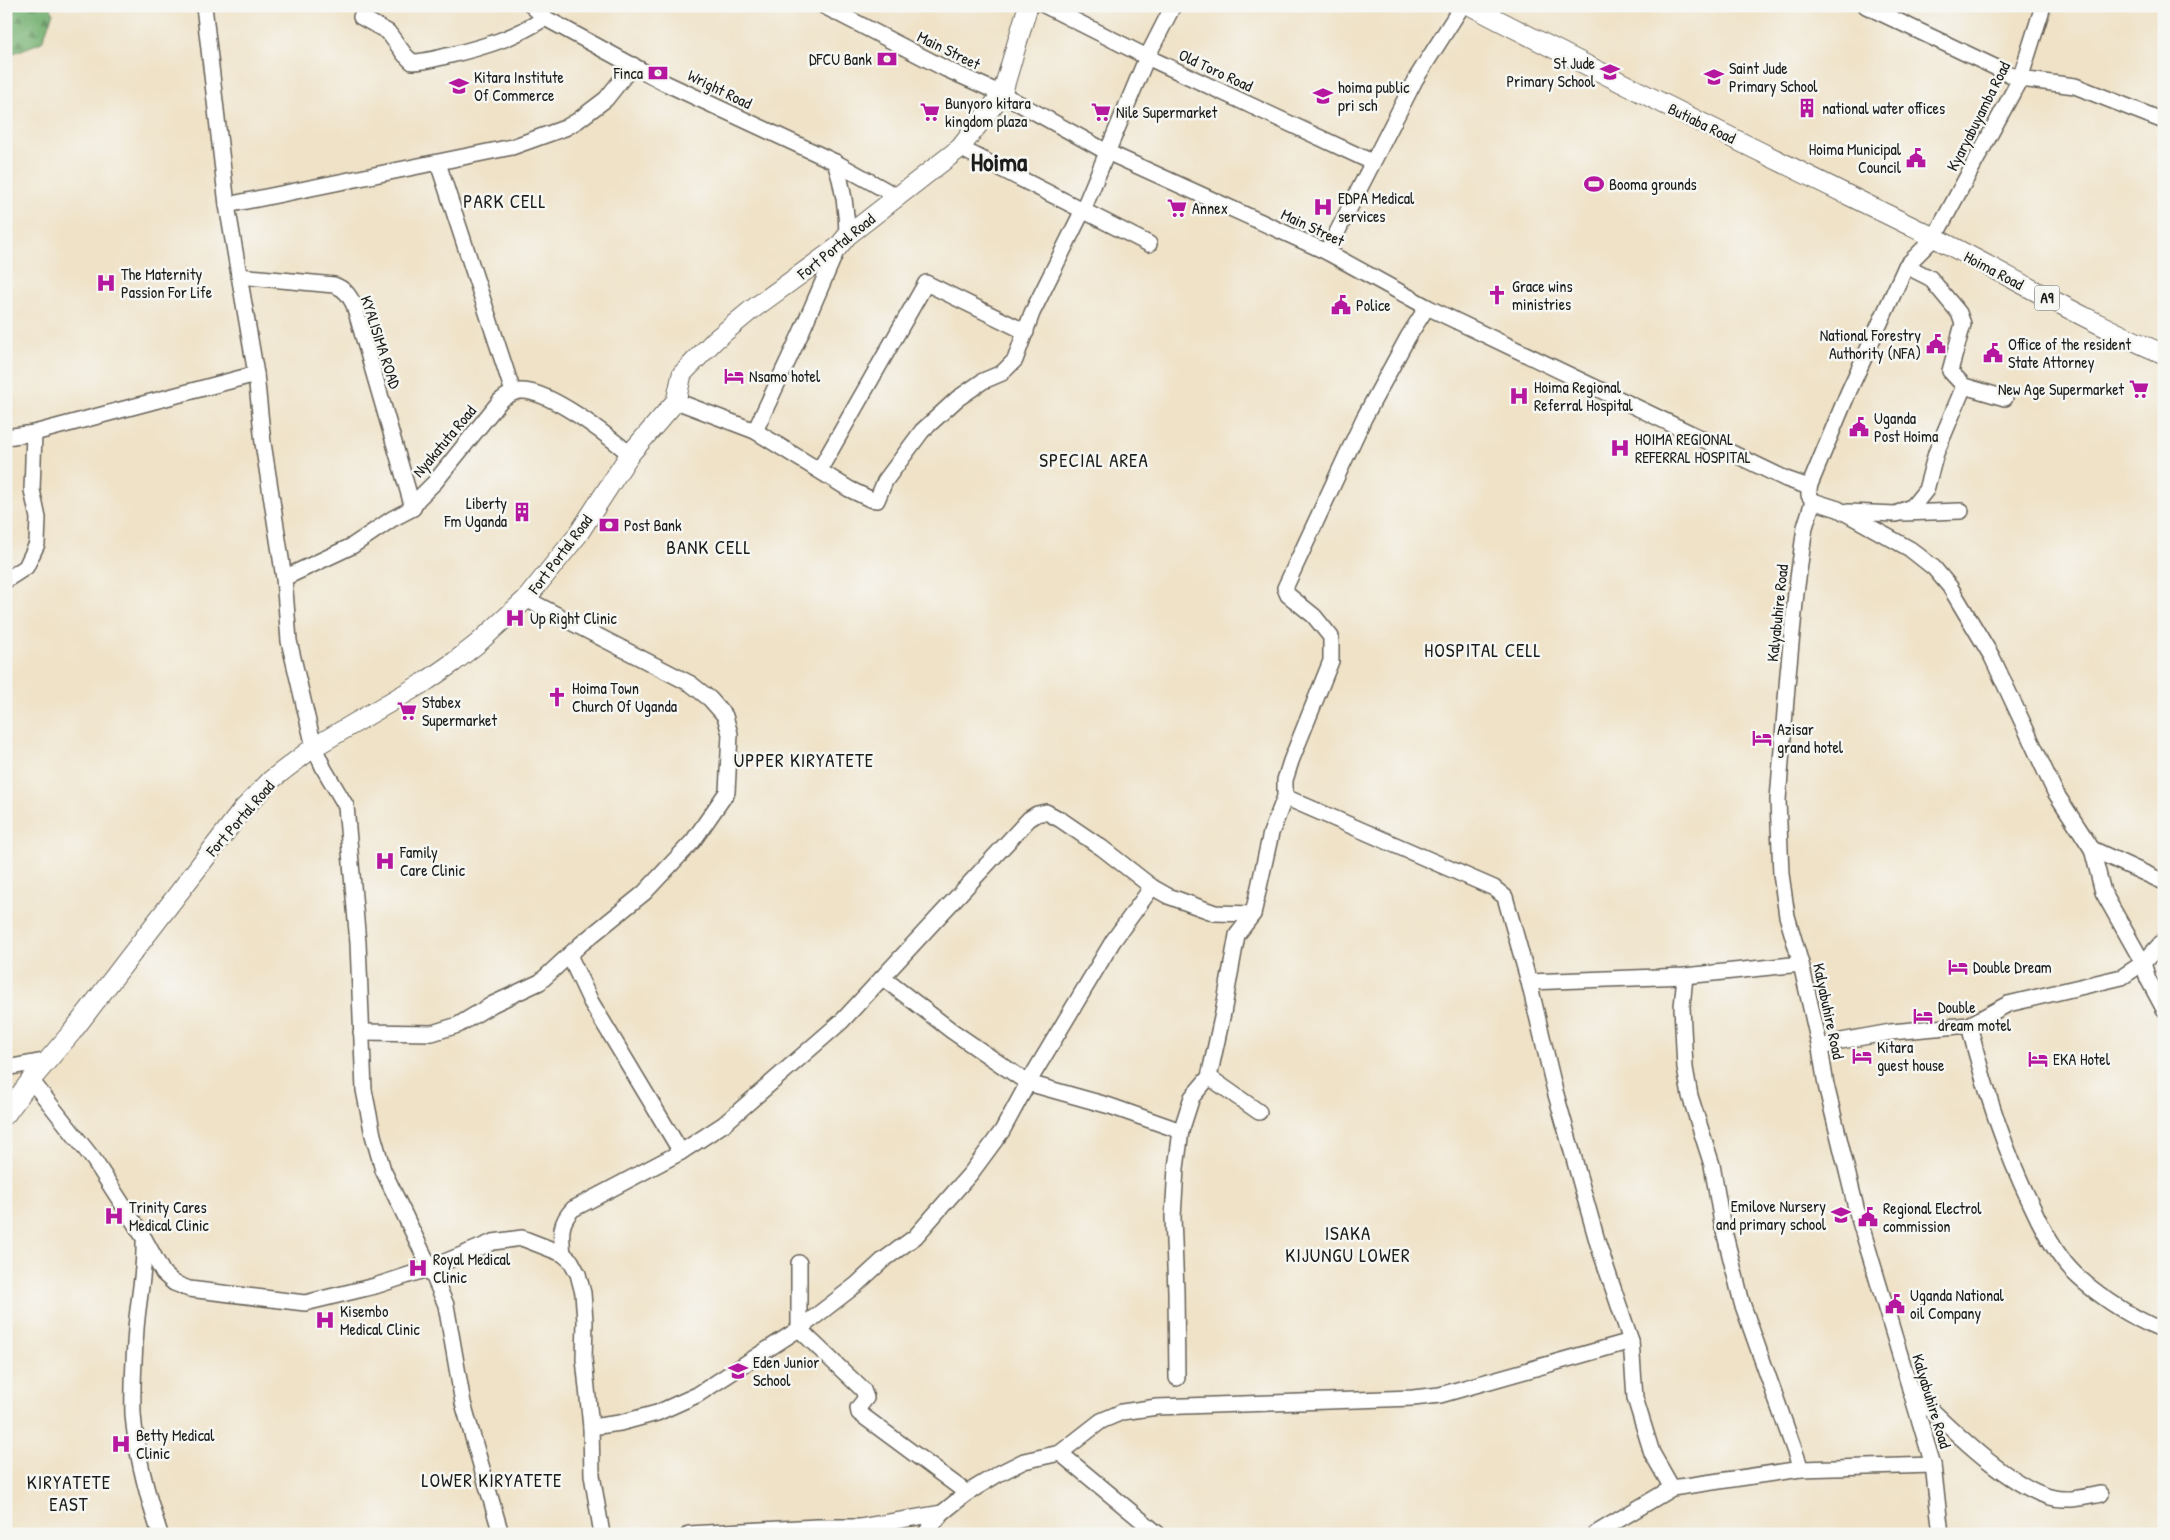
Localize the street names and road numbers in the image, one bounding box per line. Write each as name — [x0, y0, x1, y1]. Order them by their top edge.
street label: Main Street — [914, 25, 985, 75]
street label: Old Toro Road — [1175, 43, 1257, 97]
street label: Kyaryabuyamba Road — [1941, 57, 2015, 175]
street label: Wright Road — [684, 64, 756, 114]
street label: Butiaba Road — [1665, 97, 1739, 149]
street label: Main Street — [1278, 203, 1349, 251]
street label: Fort Portal Road — [792, 208, 879, 285]
street label: Hoima Road — [1960, 245, 2028, 295]
road number: A9 — [2034, 286, 2060, 310]
street label: KYALISIMA ROAD — [356, 293, 407, 392]
street label: Nyakatuta Road — [407, 400, 481, 482]
street label: Fort Portal Road — [522, 510, 597, 599]
street label: Kalyabuhire Road — [1761, 563, 1793, 663]
street label: Fort Portal Road — [200, 775, 279, 861]
street label: Kalyabuhire Road — [1808, 961, 1850, 1061]
street label: Kalyabuhire Road — [1907, 1351, 1957, 1451]

